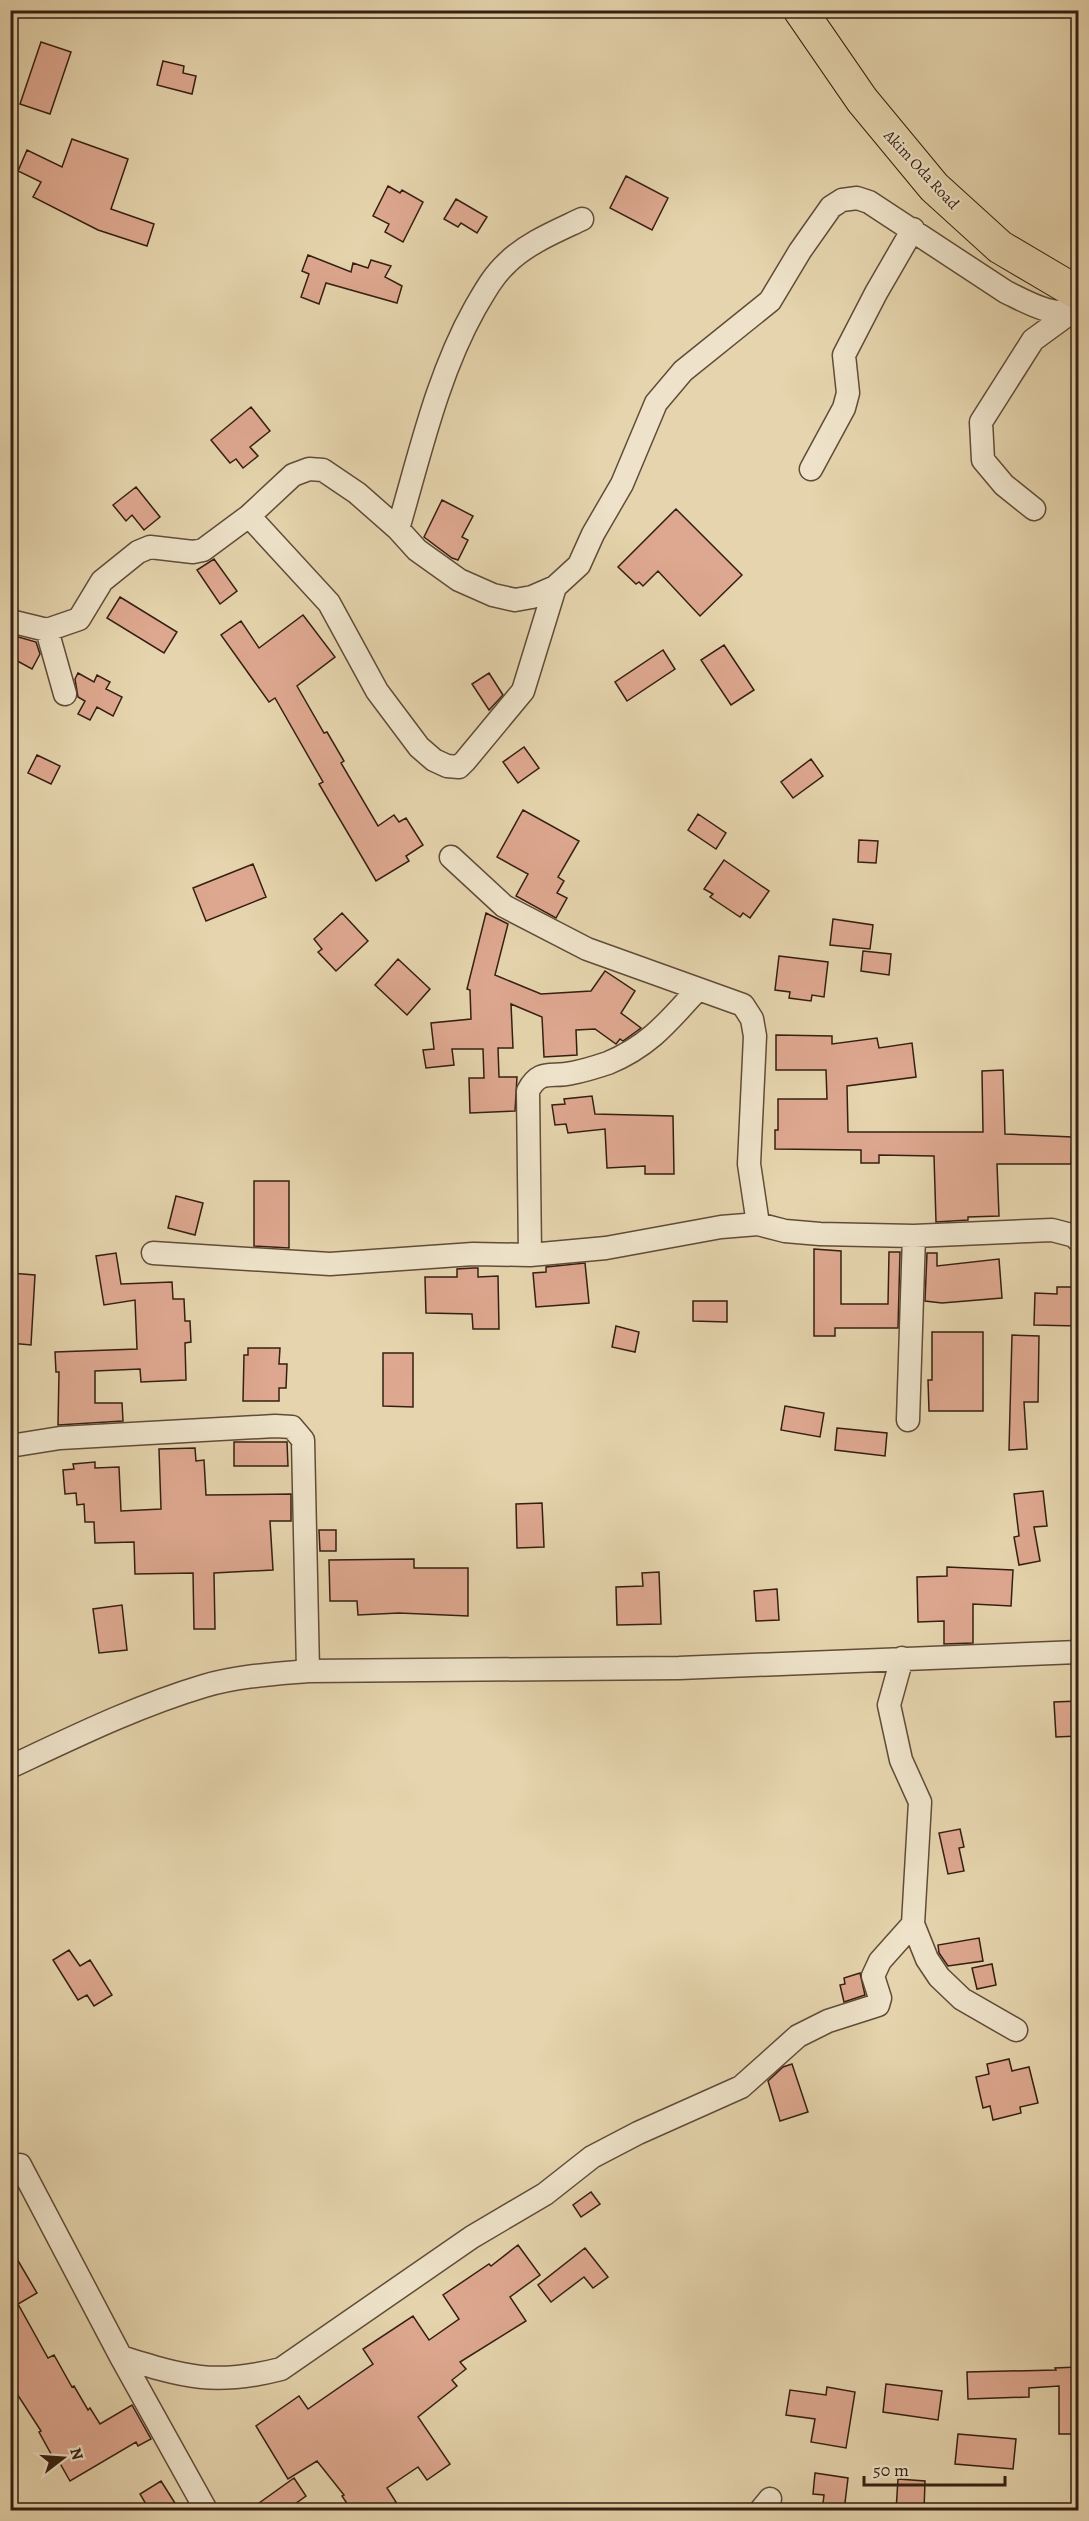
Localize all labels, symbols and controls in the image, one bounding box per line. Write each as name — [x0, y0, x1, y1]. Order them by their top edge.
street label: Akim Oda Road — [878, 124, 964, 215]
north arrow — [33, 2428, 93, 2488]
text: N — [64, 2445, 89, 2463]
scale bar — [864, 2449, 1005, 2487]
text: 50 m — [873, 2458, 909, 2482]

